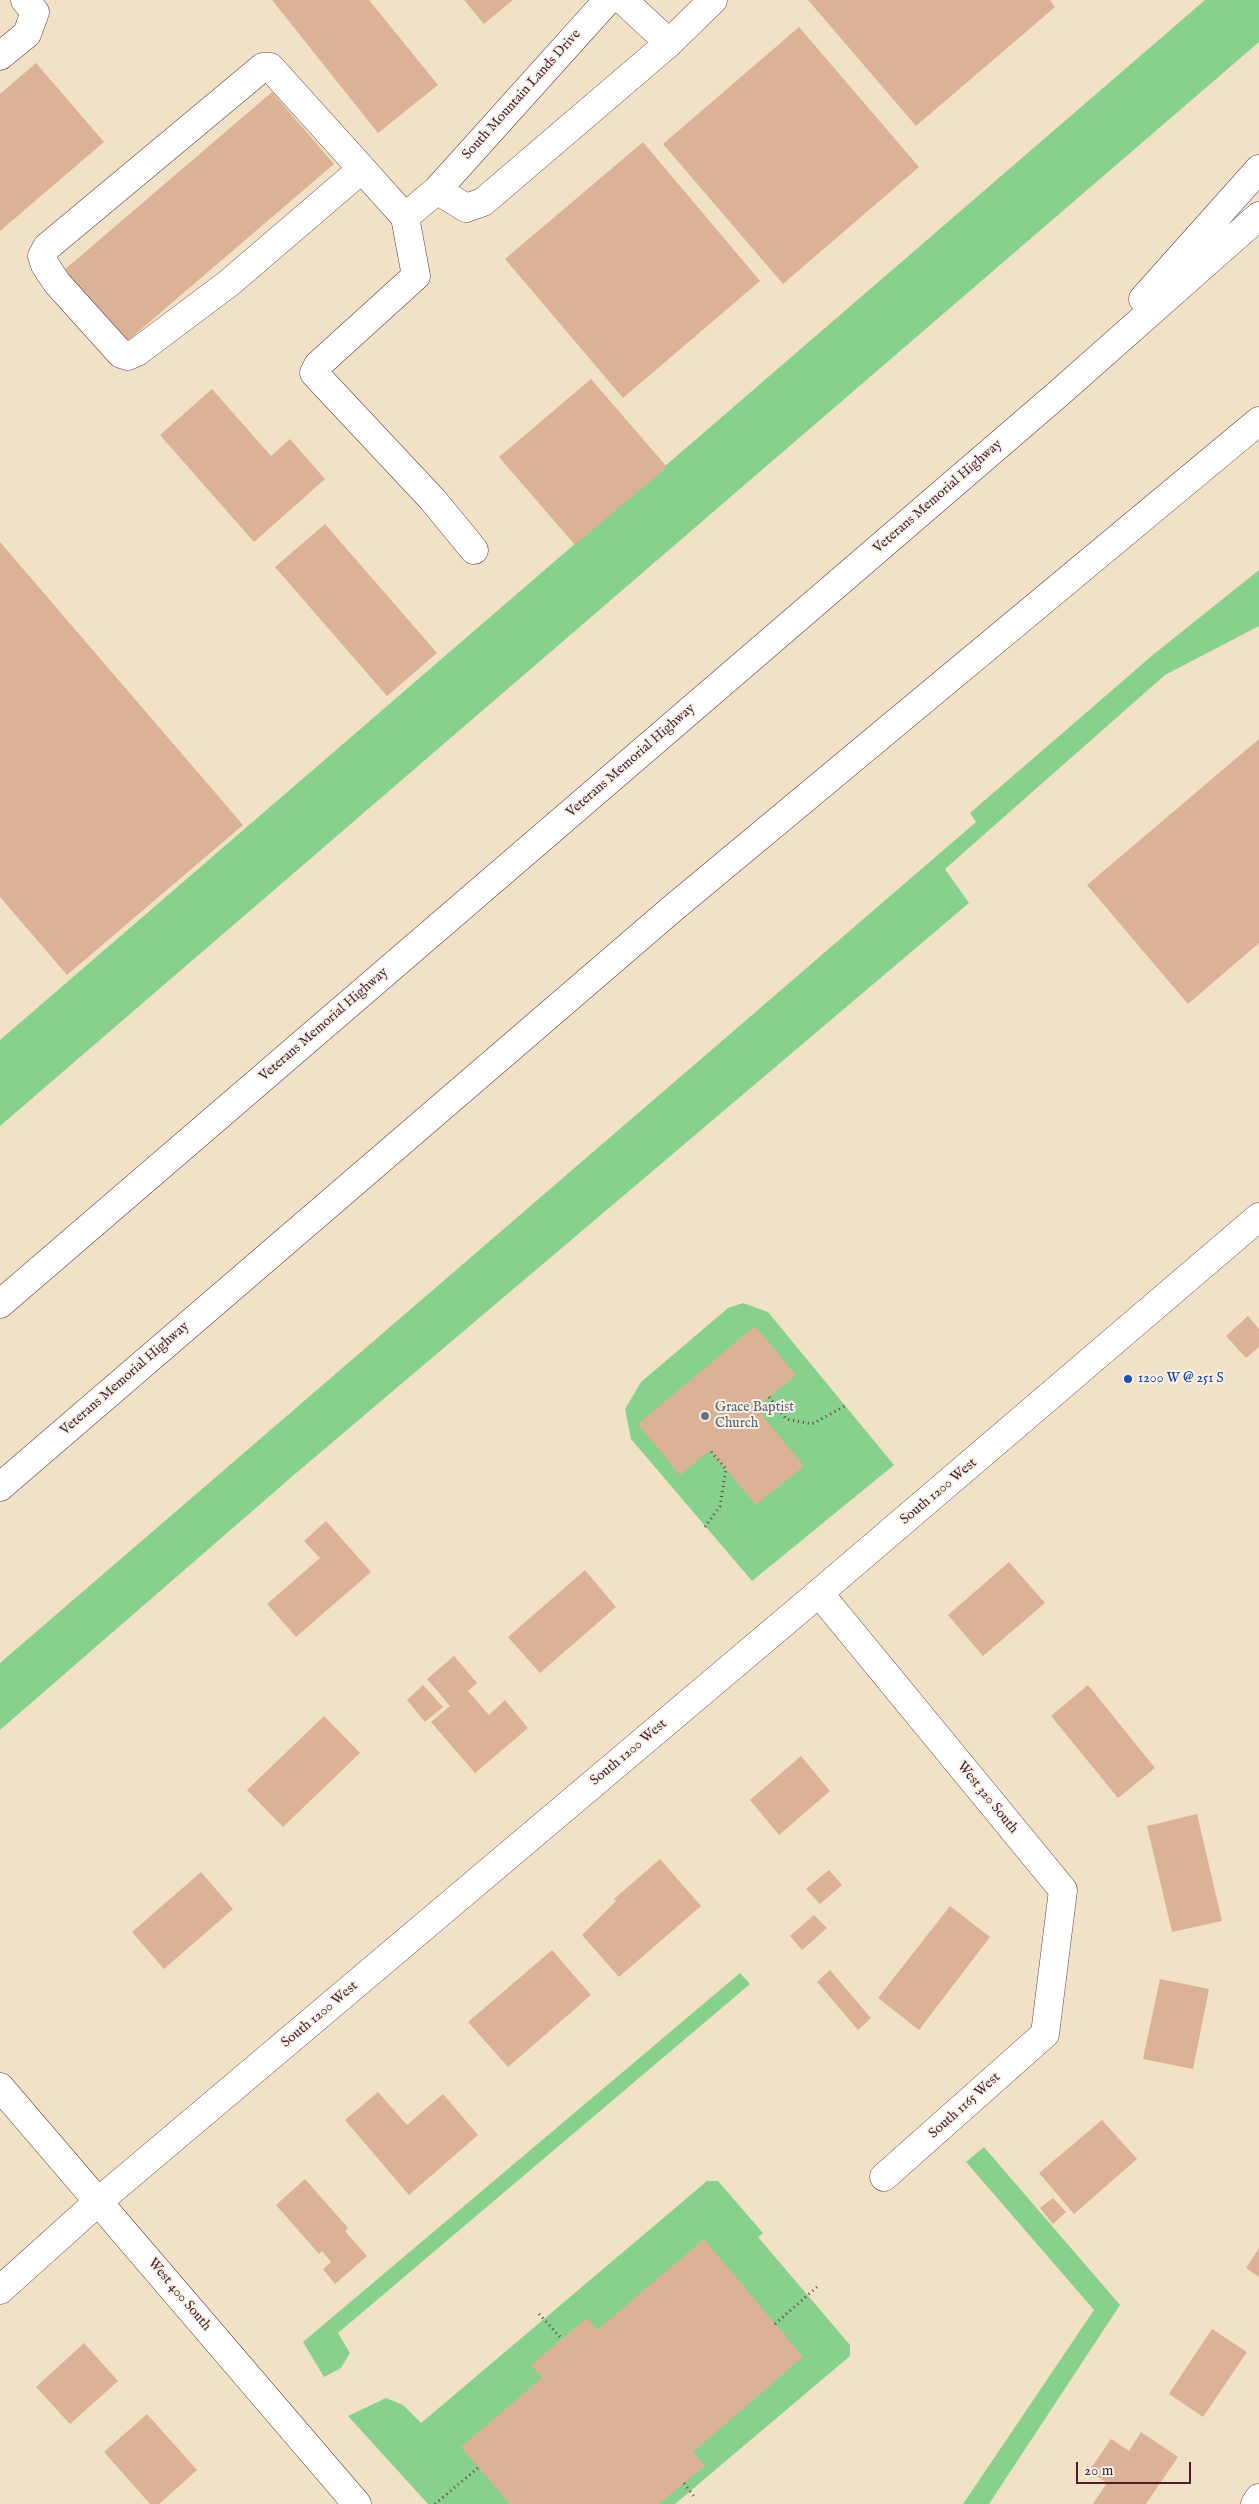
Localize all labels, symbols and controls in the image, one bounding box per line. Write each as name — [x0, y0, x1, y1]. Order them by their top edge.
street label: South Mountain Lands Drive — [459, 27, 585, 163]
street label: Veterans Memorial Highway — [870, 437, 1006, 557]
street label: Veterans Memorial Highway — [563, 701, 699, 821]
street label: Veterans Memorial Highway — [256, 965, 392, 1085]
street label: Veterans Memorial Highway — [57, 1319, 193, 1439]
place label: 1200 W @ 251 S — [1138, 1371, 1224, 1387]
marker: 1200 W @ 251 S — [1122, 1373, 1134, 1385]
place label: Grace Baptist Church — [715, 1400, 794, 1432]
marker: Grace Baptist Church — [699, 1410, 711, 1422]
street label: South 1200 West — [897, 1455, 981, 1529]
street label: South 1200 West — [587, 1716, 671, 1790]
street label: West 320 South — [953, 1759, 1021, 1837]
street label: South 1200 West — [278, 1978, 362, 2052]
street label: South 1165 West — [926, 2069, 1004, 2143]
street label: West 400 South — [144, 2255, 214, 2335]
scale bar — [1079, 2452, 1194, 2484]
text: 20 m — [1084, 2461, 1113, 2480]

